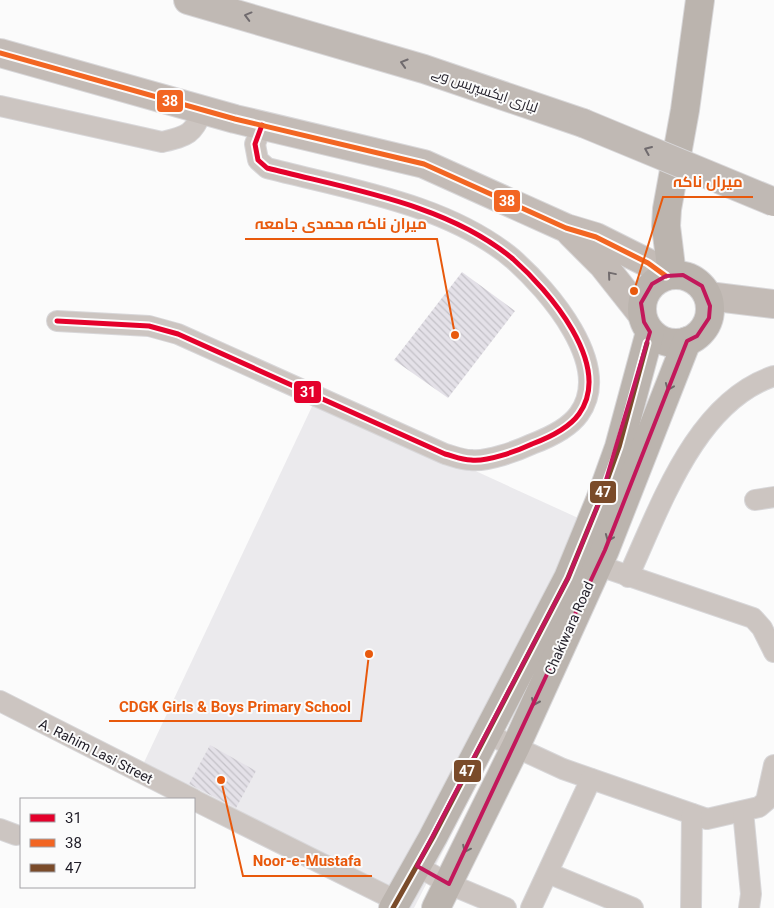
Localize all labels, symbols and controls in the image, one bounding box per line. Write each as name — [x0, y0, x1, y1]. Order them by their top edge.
one-way arrow — [245, 12, 253, 22]
one-way arrow — [400, 58, 408, 68]
street label: لیاری ایکسپریس وے — [429, 64, 540, 118]
line badge: 38 — [156, 89, 184, 113]
text: 38 — [162, 93, 178, 109]
one-way arrow — [644, 145, 653, 156]
callout: میراں ناکہ — [663, 167, 753, 197]
text: میراں ناکہ — [673, 173, 743, 191]
line badge: 38 — [493, 189, 521, 213]
text: 38 — [499, 193, 515, 209]
callout: میران ناکہ محمدی جامعہ — [245, 209, 437, 239]
text: میران ناکہ محمدی جامعہ — [255, 215, 427, 233]
one-way arrow — [608, 271, 617, 280]
line badge: 31 — [293, 380, 322, 404]
one-way arrow — [665, 382, 675, 390]
text: 31 — [300, 384, 316, 400]
line badge: 47 — [589, 480, 617, 504]
text: 47 — [595, 484, 611, 500]
one-way arrow — [605, 533, 616, 542]
street label: Chakiwara Road — [541, 579, 597, 677]
callout: CDGK Girls & Boys Primary School — [109, 691, 361, 721]
one-way arrow — [531, 697, 542, 706]
text: CDGK Girls & Boys Primary School — [119, 698, 351, 716]
street label: A. Rahim Lasi Street — [36, 715, 156, 787]
line badge: 47 — [453, 759, 482, 783]
text: 47 — [459, 763, 475, 779]
legend — [20, 798, 195, 888]
text: 31 — [65, 809, 82, 827]
text: 38 — [65, 834, 82, 852]
one-way arrow — [462, 844, 472, 853]
callout: Noor-e-Mustafa — [243, 846, 372, 876]
text: Noor-e-Mustafa — [253, 852, 361, 870]
text: 47 — [65, 859, 82, 877]

